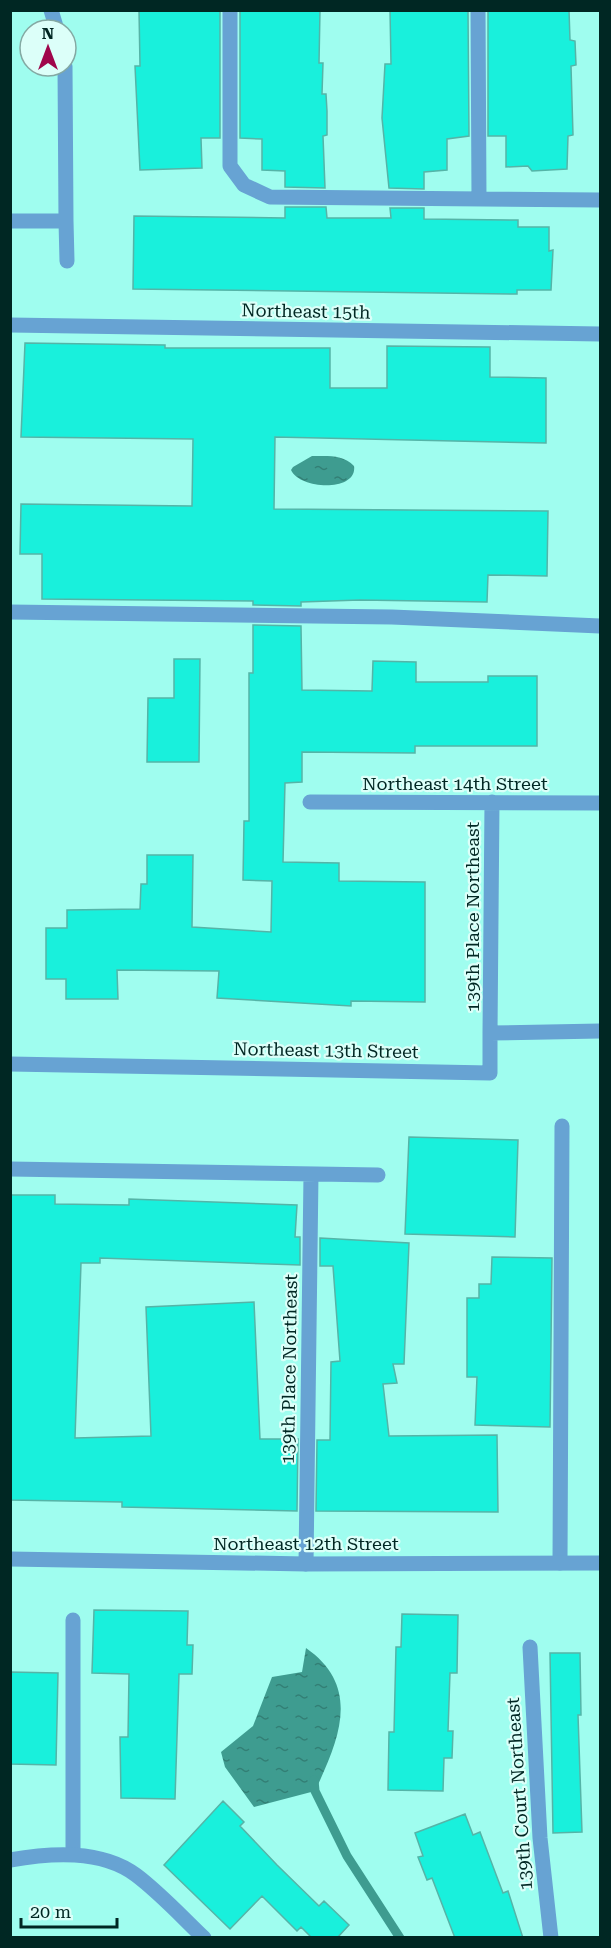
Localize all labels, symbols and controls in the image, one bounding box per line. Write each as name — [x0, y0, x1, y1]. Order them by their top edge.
north arrow — [18, 18, 78, 78]
text: N — [42, 24, 54, 43]
street label: Northeast 15th — [241, 299, 371, 323]
street label: Northeast 14th Street — [362, 773, 548, 794]
street label: 139th Place Northeast — [462, 822, 483, 1012]
street label: Northeast 13th Street — [233, 1038, 419, 1062]
street label: 139th Place Northeast — [277, 1273, 301, 1464]
street label: Northeast 12th Street — [213, 1533, 399, 1554]
street label: 139th Court Northeast — [502, 1696, 536, 1891]
scale bar — [21, 1891, 117, 1929]
text: 20 m — [30, 1901, 71, 1922]

